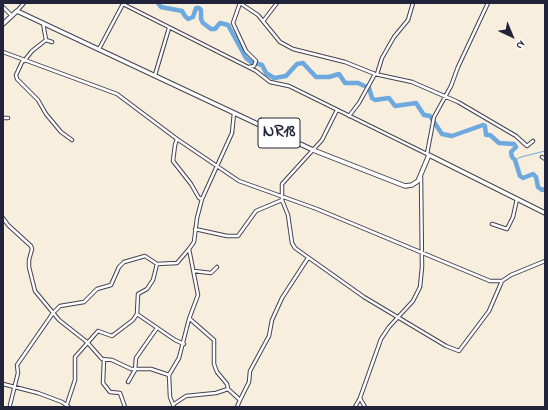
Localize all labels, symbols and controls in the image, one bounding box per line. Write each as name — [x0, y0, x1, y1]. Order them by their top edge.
north arrow — [492, 16, 532, 56]
text: N — [512, 36, 529, 53]
road number: NR18 — [258, 118, 300, 148]

